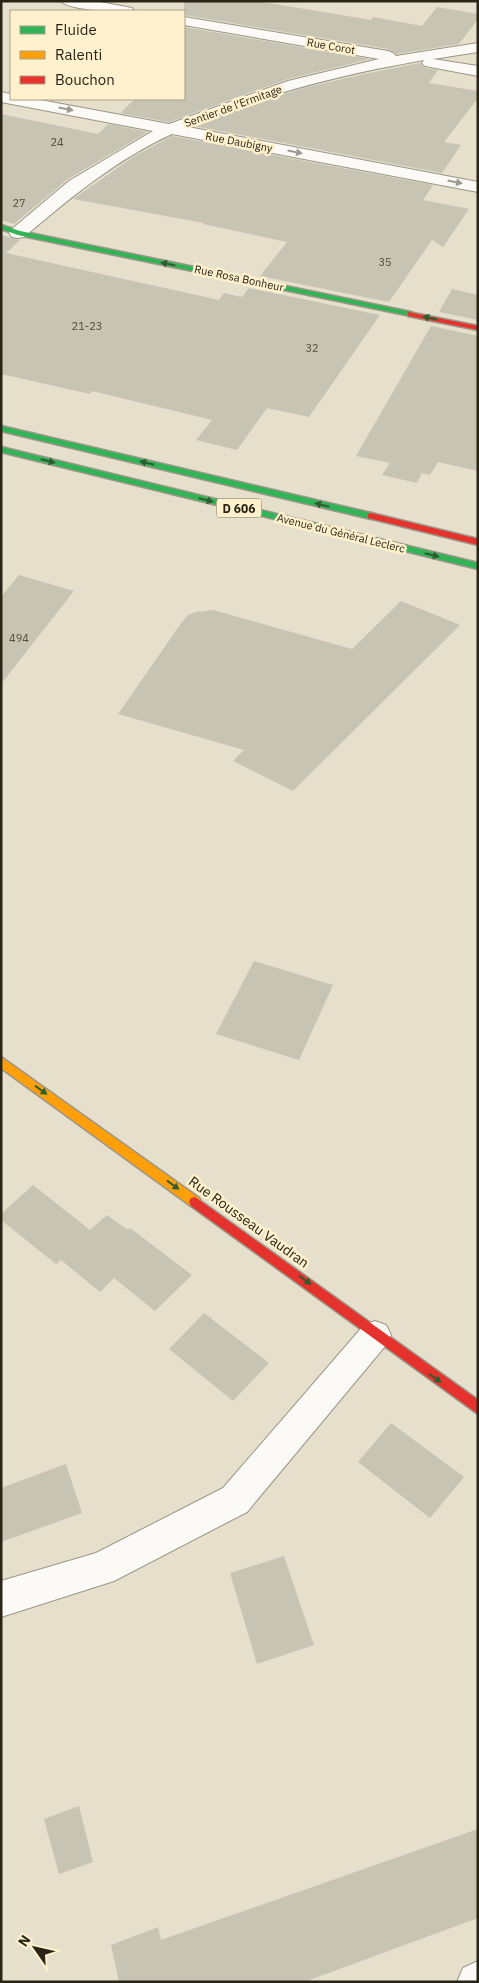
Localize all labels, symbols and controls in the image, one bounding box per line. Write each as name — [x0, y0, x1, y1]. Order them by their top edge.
legend — [10, 10, 185, 100]
text: Fluide — [55, 20, 97, 39]
street label: Rue Corot — [306, 35, 356, 57]
text: Ralenti — [55, 45, 102, 64]
text: Bouchon — [55, 70, 115, 89]
street label: Sentier de l'Ermitage — [182, 82, 284, 130]
one-way arrow — [59, 106, 75, 114]
street label: Rue Daubigny — [204, 129, 274, 155]
house number: 24 — [50, 135, 64, 149]
one-way arrow — [287, 149, 303, 157]
one-way arrow — [447, 179, 463, 187]
house number: 27 — [12, 196, 26, 210]
house number: 35 — [378, 255, 392, 269]
one-way arrow — [161, 260, 176, 268]
street label: Rue Rosa Bonheur — [193, 262, 285, 294]
one-way arrow — [422, 314, 438, 322]
house number: 21-23 — [72, 319, 102, 333]
house number: 32 — [305, 341, 319, 355]
one-way arrow — [41, 457, 56, 465]
one-way arrow — [139, 459, 154, 467]
one-way arrow — [199, 496, 214, 504]
road number: D 606 — [216, 498, 262, 518]
one-way arrow — [314, 501, 329, 509]
street label: Avenue du Général Leclerc — [276, 510, 407, 556]
one-way arrow — [425, 551, 440, 559]
house number: 494 — [9, 631, 29, 645]
one-way arrow — [34, 1085, 47, 1096]
street label: Rue Rousseau Vaudran — [185, 1172, 313, 1272]
one-way arrow — [166, 1180, 180, 1190]
one-way arrow — [298, 1275, 312, 1285]
one-way arrow — [428, 1373, 441, 1383]
north arrow — [10, 1923, 60, 1973]
text: N — [14, 1931, 35, 1950]

